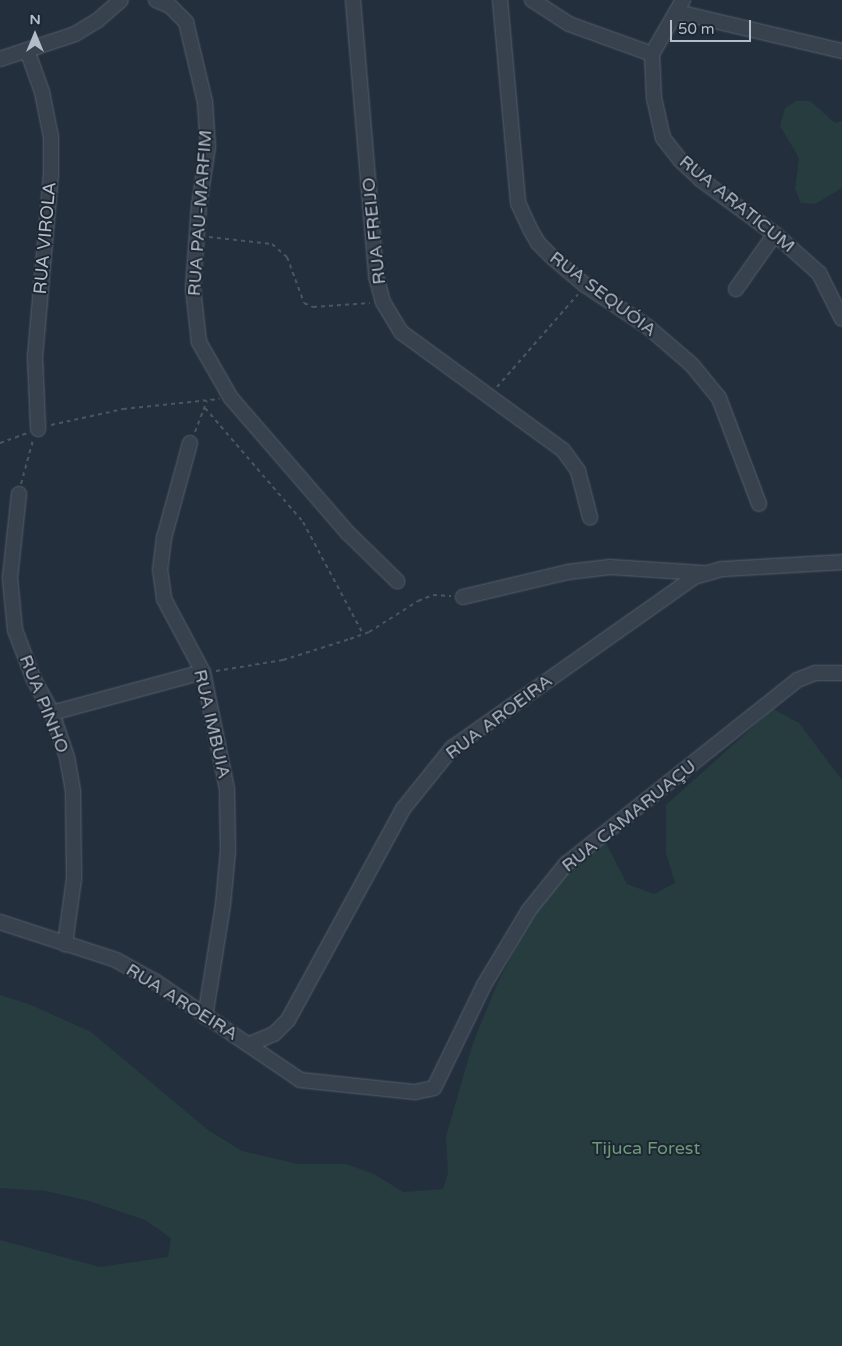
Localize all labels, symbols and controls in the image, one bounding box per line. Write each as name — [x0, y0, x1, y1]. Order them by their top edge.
north arrow — [10, 10, 60, 60]
scale bar — [672, 10, 753, 42]
text: N — [29, 11, 41, 28]
text: 50 m — [678, 20, 715, 38]
street label: RUA PAU-MARFIM — [183, 129, 217, 297]
street label: RUA ARATICUM — [675, 151, 799, 257]
street label: RUA FREIJO — [358, 176, 390, 286]
street label: RUA VIROLA — [29, 181, 61, 295]
street label: RUA SEQUÓIA — [545, 247, 661, 341]
street label: RUA PINHO — [14, 652, 74, 756]
street label: RUA IMBUIA — [189, 667, 235, 781]
street label: RUA AROEIRA — [441, 670, 557, 764]
street label: RUA CAMARUAÇU — [558, 755, 700, 877]
street label: RUA AROEIRA — [122, 959, 242, 1045]
park label: Tijuca Forest — [592, 1137, 700, 1159]

